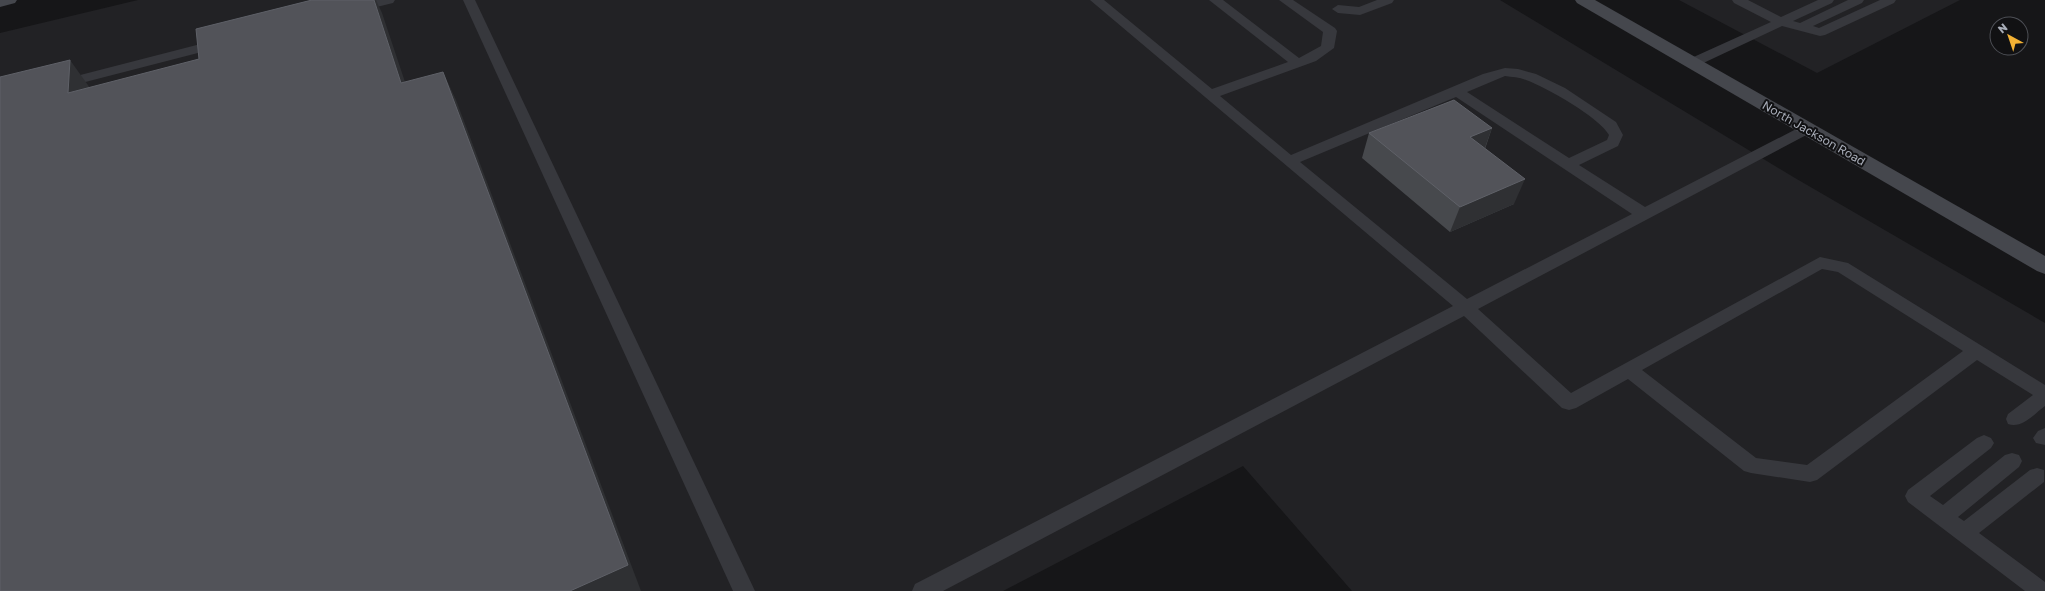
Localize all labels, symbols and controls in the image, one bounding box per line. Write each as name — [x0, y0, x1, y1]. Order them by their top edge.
north arrow — [1989, 16, 2029, 56]
text: N — [1995, 20, 2010, 36]
street label: North Jackson Road — [1760, 97, 1868, 169]

